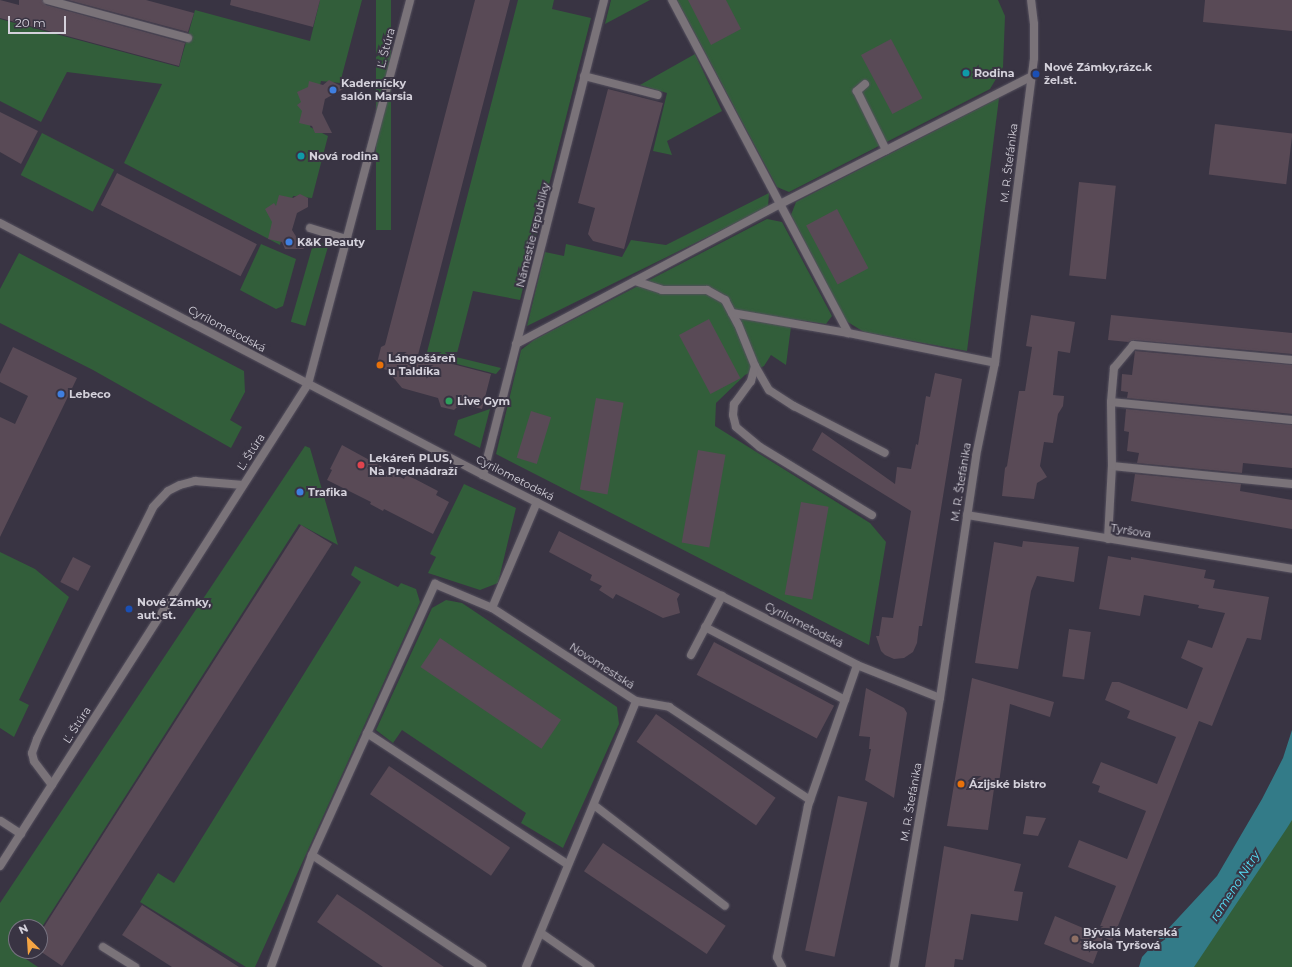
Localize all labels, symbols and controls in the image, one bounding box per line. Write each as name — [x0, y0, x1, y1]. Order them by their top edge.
scale bar — [10, 8, 68, 34]
text: 20 m — [15, 15, 46, 30]
street label: Ľ. Štúra — [374, 26, 398, 70]
place label: Nové Zámky,rázc.k žel.st. — [1044, 61, 1152, 87]
place label: Rodina — [974, 66, 1015, 80]
marker: Rodina — [961, 68, 971, 78]
marker: Nové Zámky,rázc.k žel.st. — [1031, 69, 1041, 79]
place label: Kadernícky salón Marsia — [341, 77, 413, 103]
marker: Kadernícky salón Marsia — [328, 85, 338, 95]
street label: M. R. Štefánika — [998, 122, 1020, 204]
place label: Nová rodina — [309, 149, 378, 163]
marker: Nová rodina — [296, 151, 306, 161]
street label: Námestie republiky — [514, 181, 552, 289]
place label: K&K Beauty — [297, 235, 365, 249]
marker: K&K Beauty — [284, 237, 294, 247]
street label: Cyrilometodská — [186, 303, 268, 355]
place label: Lángošáreň u Taldíka — [388, 352, 456, 378]
marker: Lángošáreň u Taldíka — [375, 360, 385, 370]
place label: Lebeco — [69, 387, 111, 401]
marker: Lebeco — [56, 389, 66, 399]
place label: Live Gym — [457, 394, 510, 408]
marker: Live Gym — [444, 396, 454, 406]
street label: Ľ. Štúra — [234, 431, 268, 473]
street label: M. R. Štefánika — [948, 441, 974, 523]
place label: Lekáreň PLUS, Na Prednádraží — [369, 452, 457, 478]
street label: Cyrilometodská — [474, 453, 556, 503]
marker: Lekáreň PLUS, Na Prednádraží — [356, 460, 366, 470]
place label: Trafika — [308, 485, 347, 499]
marker: Trafika — [295, 487, 305, 497]
street label: Tyršova — [1110, 521, 1152, 541]
place label: Nové Zámky, aut. st. — [137, 596, 211, 622]
street label: Cyrilometodská — [763, 600, 845, 650]
marker: Nové Zámky, aut. st. — [124, 604, 134, 614]
street label: Novomestská — [567, 640, 637, 692]
street label: Ľ. Štúra — [60, 704, 94, 746]
street label: M. R. Štefánika — [898, 761, 924, 843]
place label: Ázijské bistro — [969, 777, 1046, 791]
marker: Ázijské bistro — [956, 779, 966, 789]
water label: rameno Nitry — [1207, 848, 1263, 924]
north arrow — [8, 919, 48, 959]
text: N — [16, 921, 30, 937]
place label: Bývalá Materská škola Tyršová — [1083, 926, 1177, 952]
marker: Bývalá Materská škola Tyršová — [1070, 934, 1080, 944]

